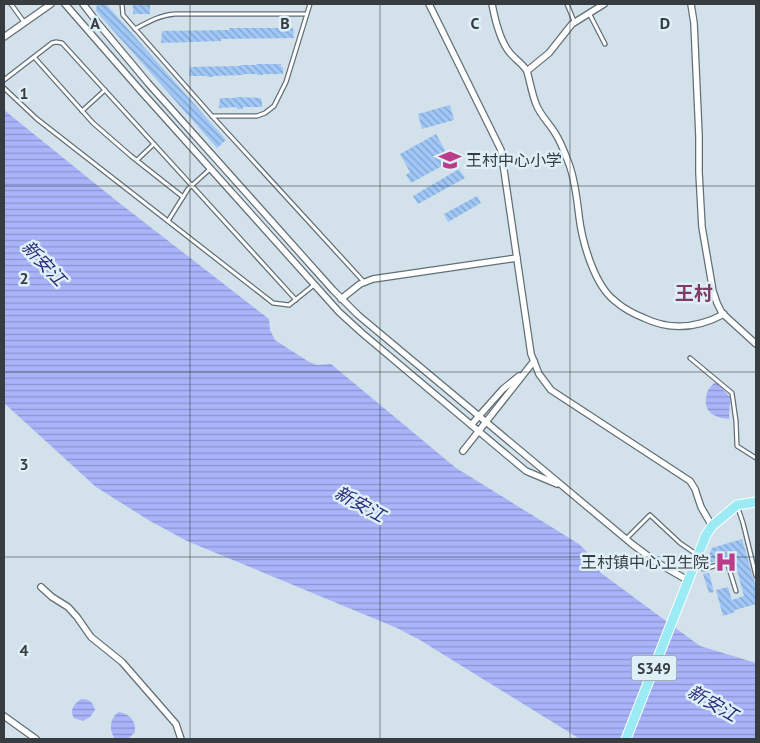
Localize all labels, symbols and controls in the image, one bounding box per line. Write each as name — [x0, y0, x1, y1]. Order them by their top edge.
text: A — [90, 13, 100, 33]
text: B — [280, 13, 290, 33]
text: C — [471, 13, 480, 33]
text: D — [660, 13, 670, 33]
text: 1 — [19, 83, 29, 103]
school or university icon: 王村中心小学 — [437, 147, 463, 173]
place label: 王村中心小学 — [466, 150, 562, 170]
water label: 新安江 — [17, 235, 72, 292]
text: 2 — [19, 268, 29, 288]
district label: 王村 — [675, 281, 713, 305]
text: 3 — [19, 454, 29, 474]
water label: 新安江 — [331, 481, 391, 528]
hospital icon: 王村镇中心卫生院 — [713, 549, 739, 575]
place label: 王村镇中心卫生院 — [581, 552, 709, 572]
text: 4 — [19, 640, 29, 660]
road number: S349 — [632, 656, 676, 680]
water label: 新安江 — [684, 680, 744, 727]

